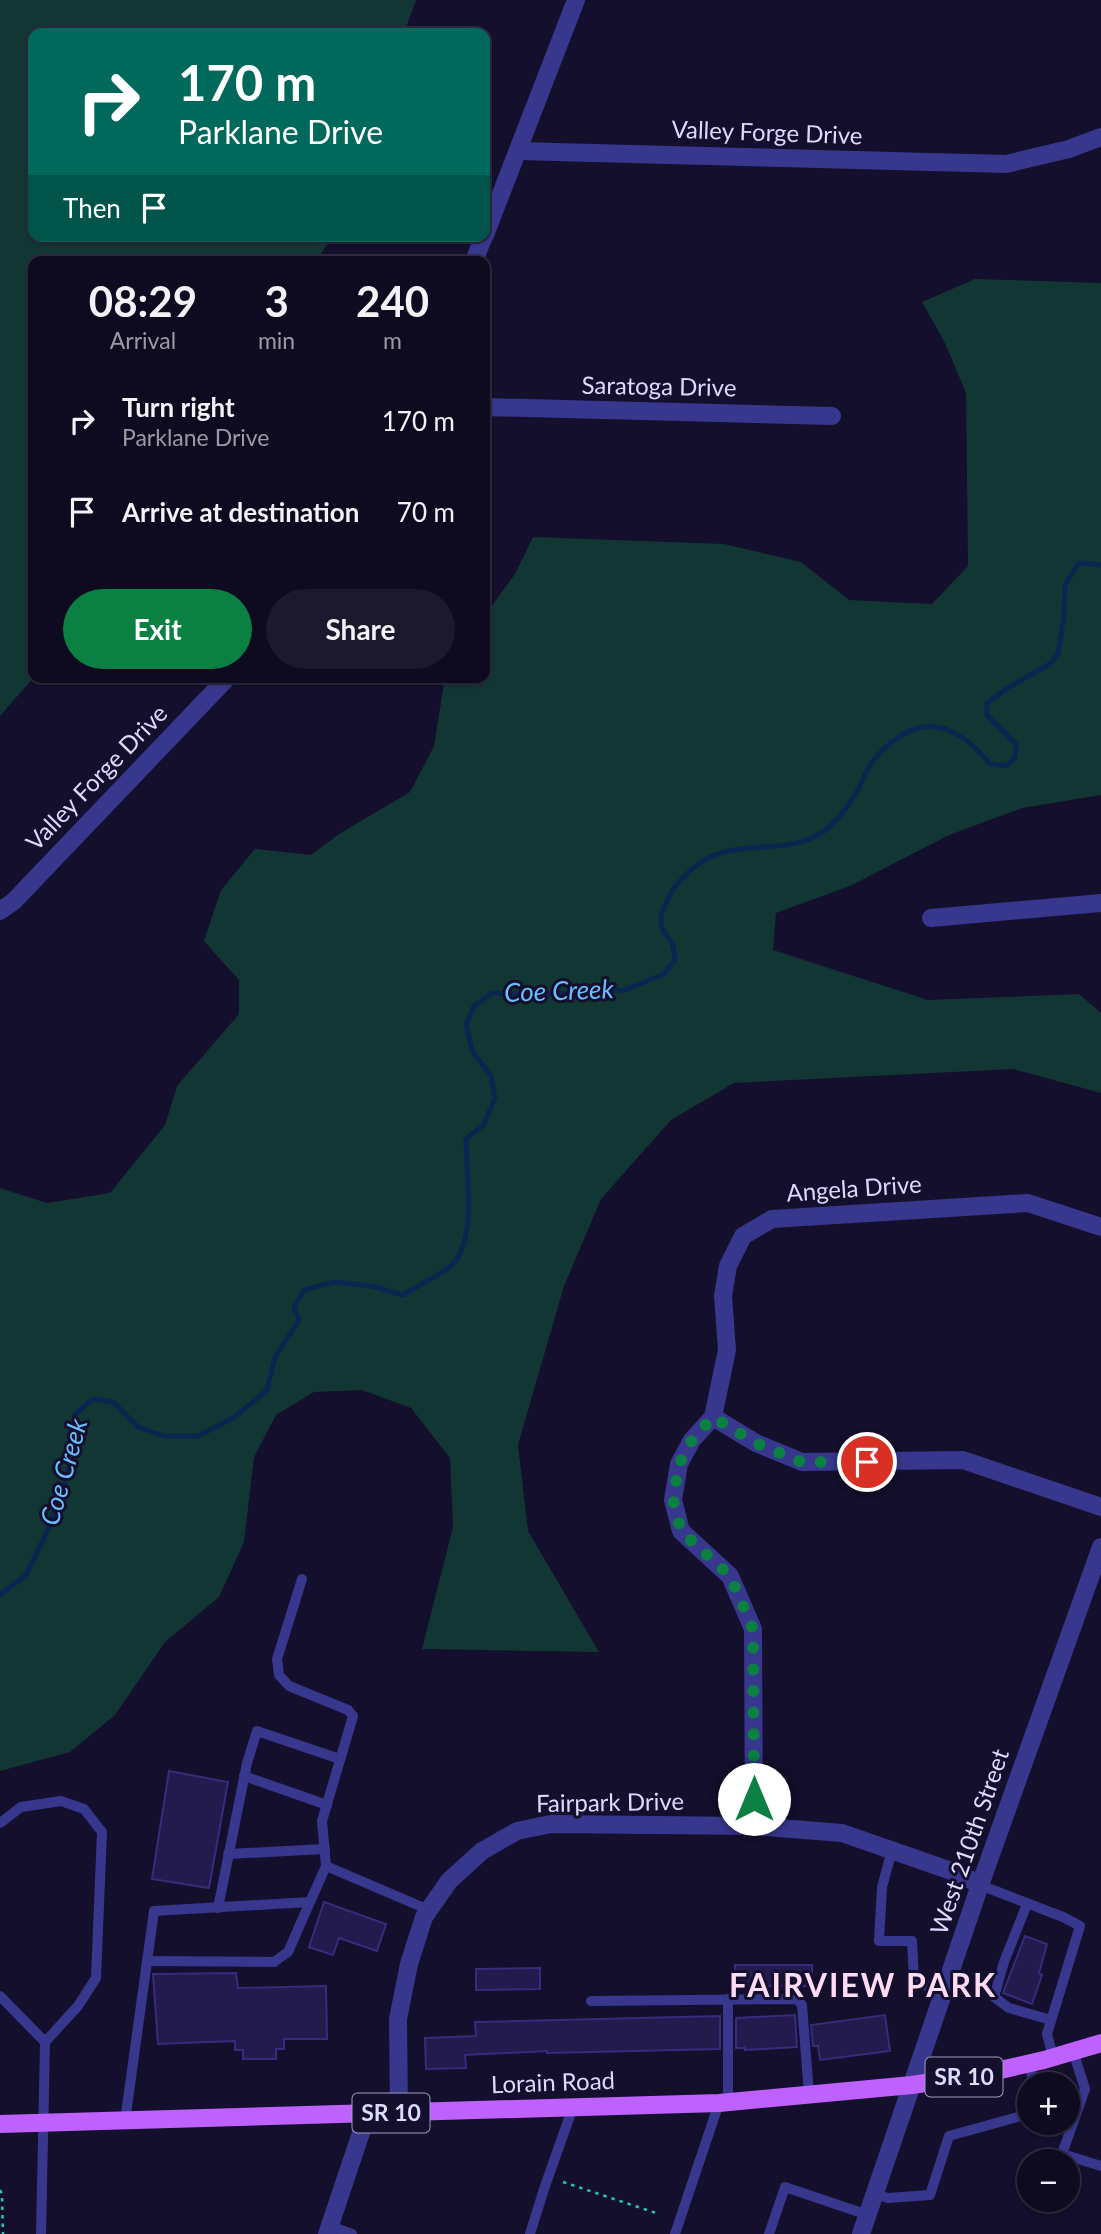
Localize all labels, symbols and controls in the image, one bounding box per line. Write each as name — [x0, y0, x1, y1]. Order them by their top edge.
text: 170 m — [178, 53, 316, 111]
icon: right — [63, 56, 154, 147]
text: Parklane Drive — [178, 112, 383, 151]
street label: Valley Forge Drive — [671, 114, 863, 149]
icon: arrive — [135, 189, 173, 227]
text: Then — [63, 192, 121, 224]
text: 08:29 — [89, 276, 197, 326]
text: 3 — [264, 276, 289, 326]
text: 240 — [356, 276, 429, 326]
text: Arrival — [110, 326, 176, 354]
text: min — [258, 326, 295, 354]
text: m — [383, 326, 402, 354]
street label: Saratoga Drive — [581, 370, 737, 401]
text: Turn right — [122, 391, 235, 423]
icon: right — [63, 402, 101, 440]
text: 170 m — [382, 405, 455, 437]
text: Parklane Drive — [122, 423, 270, 451]
icon: arrive — [63, 493, 101, 531]
text: Arrive at destination — [122, 496, 359, 528]
text: 70 m — [397, 496, 455, 528]
button: Exit — [63, 589, 252, 669]
button: Share — [266, 589, 455, 669]
street label: Valley Forge Drive — [19, 698, 173, 856]
water label: Coe Creek — [504, 972, 615, 1008]
street label: Angela Drive — [785, 1168, 922, 1207]
water label: Coe Creek — [33, 1414, 94, 1529]
pin — [837, 1432, 897, 1492]
icon: arrive — [848, 1443, 886, 1481]
street label: West 210th Street — [923, 1745, 1014, 1938]
position arrow — [717, 1762, 791, 1836]
street label: Fairpark Drive — [536, 1786, 684, 1817]
district label: FAIRVIEW PARK — [729, 1965, 997, 2004]
road number: SR 10 — [926, 2058, 1002, 2096]
street label: Lorain Road — [490, 2065, 615, 2098]
map controls — [1017, 2072, 1080, 2212]
button: + — [1017, 2072, 1080, 2135]
road number: SR 10 — [352, 2094, 430, 2132]
button: − — [1017, 2149, 1080, 2212]

